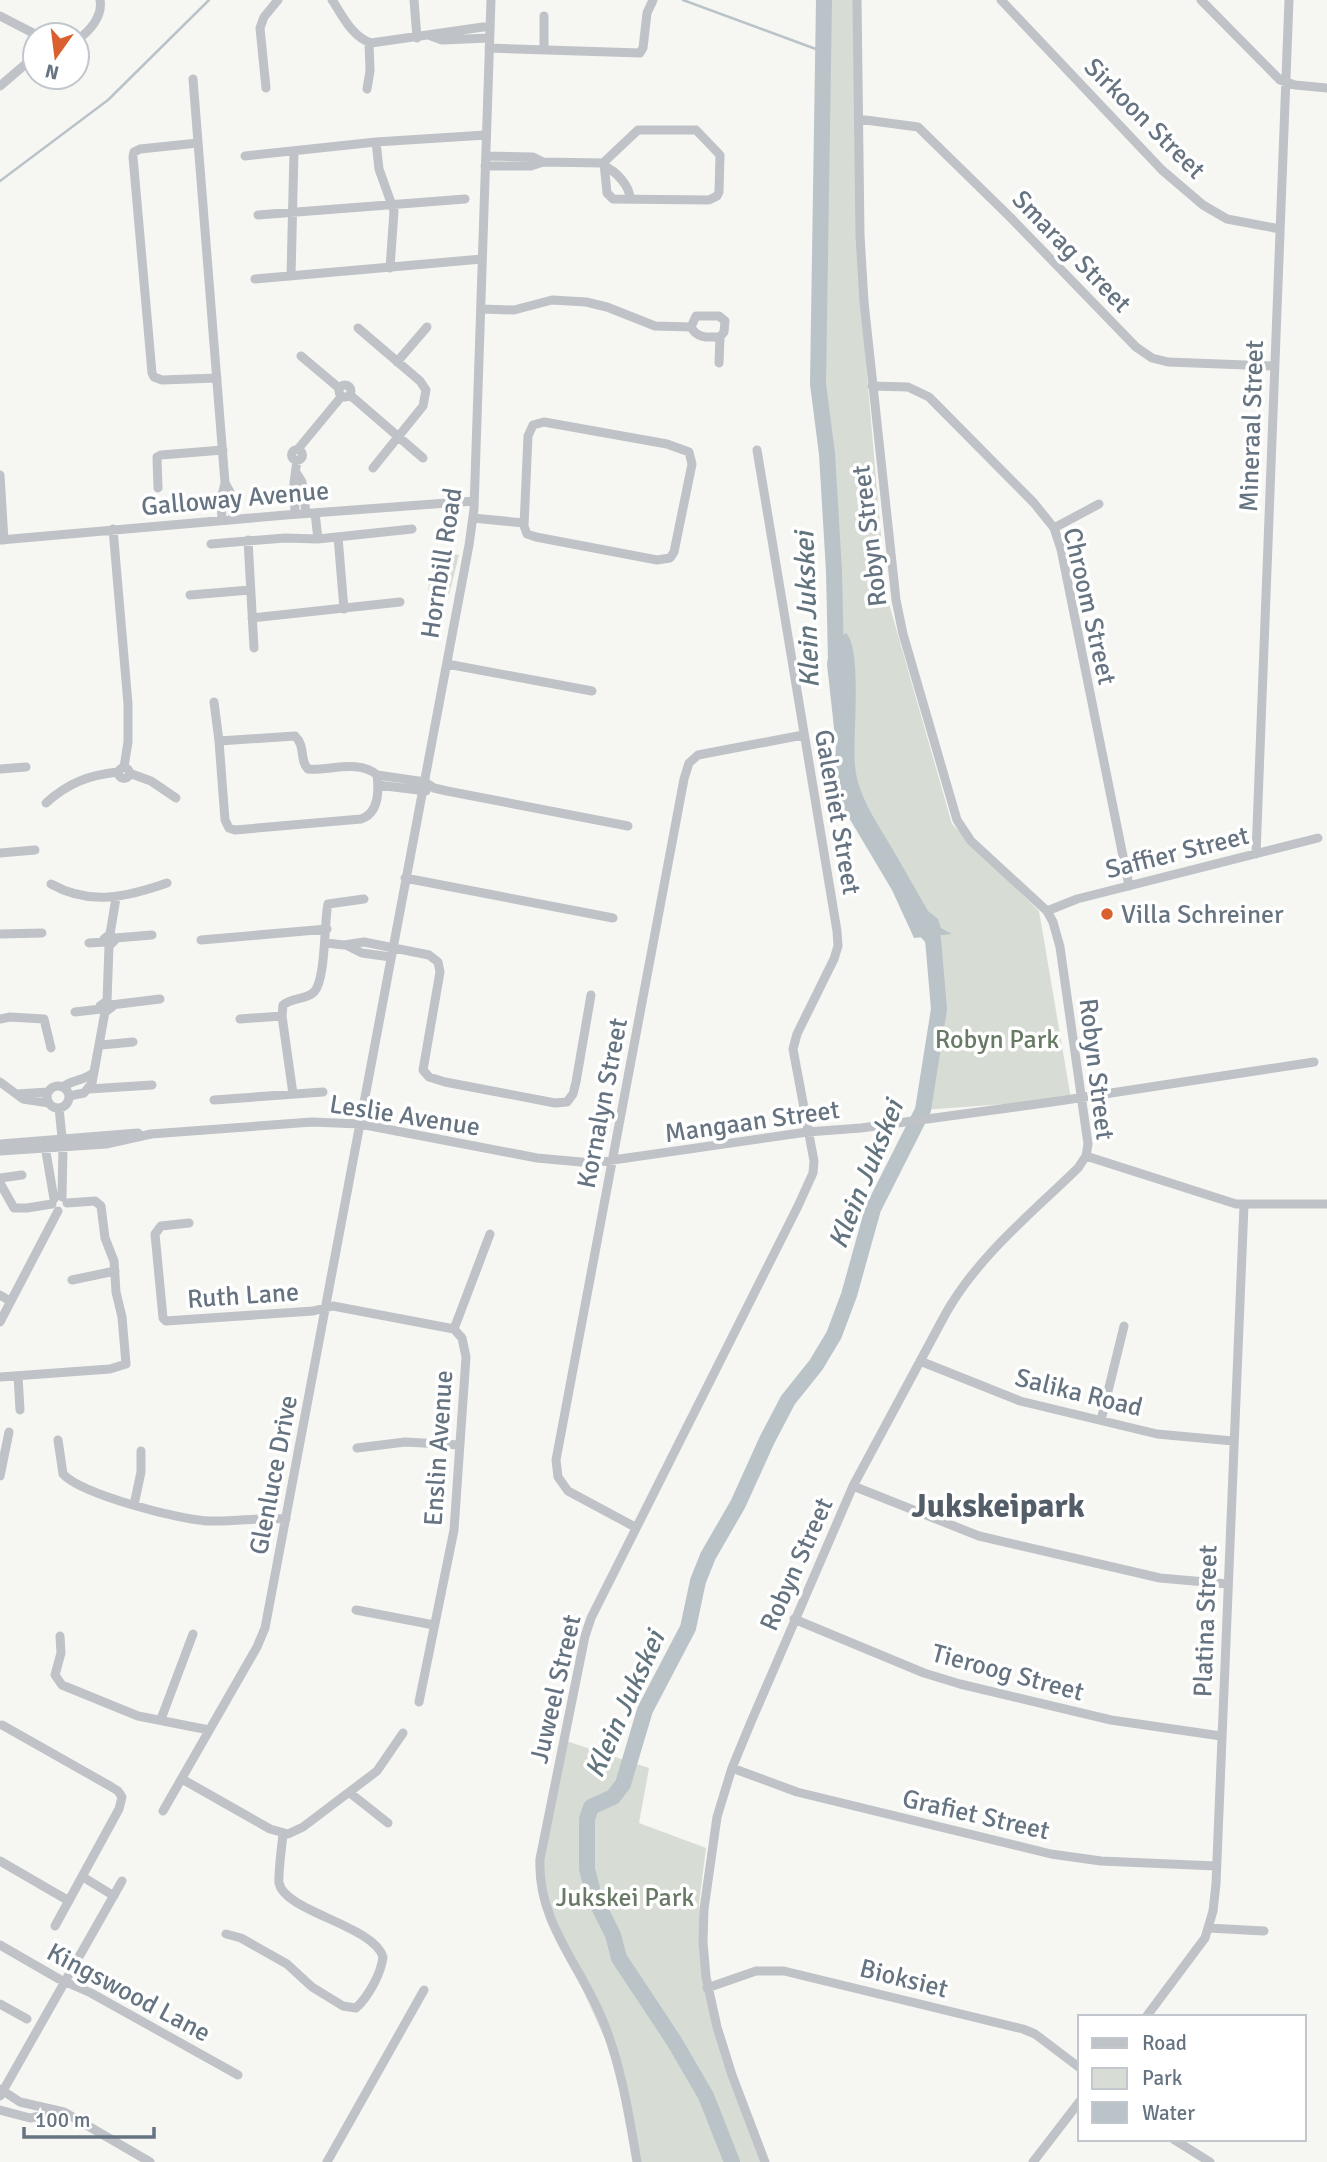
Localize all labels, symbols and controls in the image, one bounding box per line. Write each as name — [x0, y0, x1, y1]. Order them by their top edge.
north arrow — [21, 21, 91, 91]
street label: Sirkoon Street — [1077, 51, 1212, 186]
text: N — [43, 58, 61, 85]
street label: Smarag Street — [1005, 184, 1138, 320]
street label: Mineraal Street — [1233, 339, 1271, 513]
street label: Robyn Street — [845, 463, 895, 608]
street label: Galloway Avenue — [140, 475, 330, 523]
street label: Hornbill Road — [414, 486, 470, 641]
street label: Chroom Street — [1055, 525, 1123, 688]
water label: Klein Jukskei — [787, 529, 827, 689]
street label: Galeniet Street — [807, 727, 867, 897]
street label: Saffier Street — [1102, 820, 1252, 886]
place label: Villa Schreiner — [1121, 899, 1284, 931]
marker: Villa Schreiner — [1099, 906, 1115, 922]
street label: Robyn Street — [1071, 997, 1121, 1142]
street label: Kornalyn Street — [571, 1015, 635, 1191]
park label: Robyn Park — [935, 1024, 1059, 1056]
street label: Leslie Avenue — [327, 1088, 482, 1144]
water label: Klein Jukskei — [821, 1093, 912, 1253]
street label: Mangaan Street — [663, 1094, 842, 1150]
street label: Ruth Lane — [186, 1276, 300, 1316]
street label: Salika Road — [1012, 1362, 1146, 1424]
street label: Enslin Avenue — [418, 1369, 460, 1527]
street label: Glenluce Drive — [243, 1393, 305, 1558]
district label: Jukskeipark — [911, 1486, 1085, 1527]
street label: Robyn Street — [753, 1493, 840, 1636]
street label: Platina Street — [1187, 1544, 1225, 1698]
street label: Juweel Street — [523, 1612, 589, 1767]
water label: Klein Jukskei — [577, 1624, 673, 1783]
street label: Tieroog Street — [928, 1637, 1087, 1709]
street label: Grafiet Street — [899, 1783, 1052, 1847]
park label: Jukskei Park — [556, 1882, 694, 1914]
street label: Kingswood Lane — [41, 1936, 216, 2049]
street label: Bioksiet — [856, 1953, 951, 2005]
legend — [1078, 2015, 1306, 2141]
text: Road — [1142, 2030, 1187, 2056]
text: Park — [1142, 2065, 1183, 2091]
scale bar — [24, 2096, 154, 2140]
text: Water — [1142, 2100, 1195, 2126]
text: 100 m — [35, 2107, 90, 2133]

